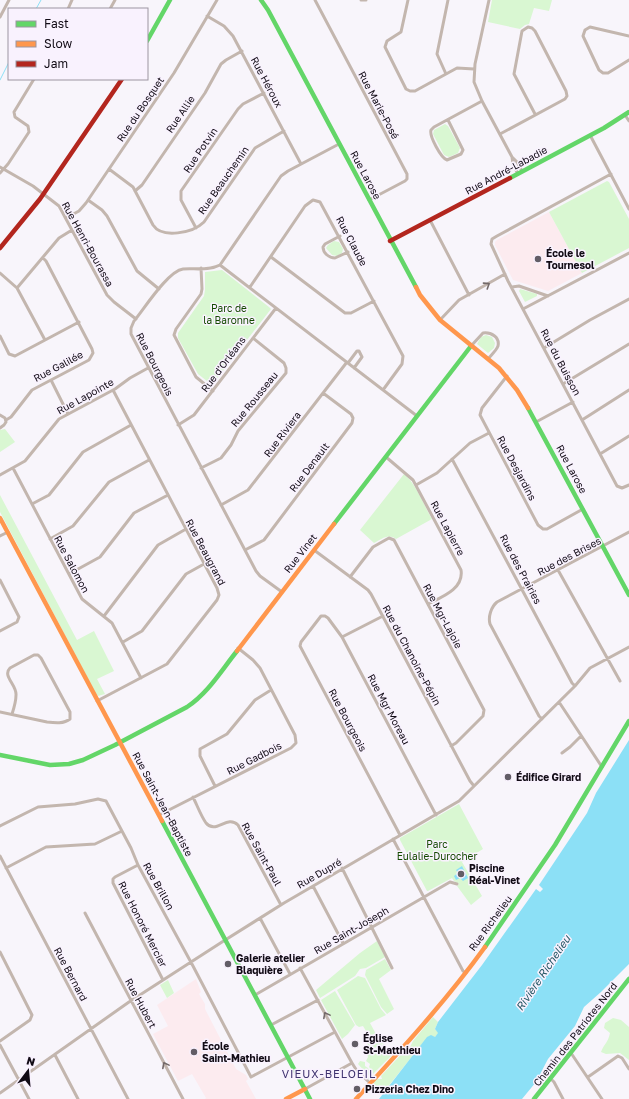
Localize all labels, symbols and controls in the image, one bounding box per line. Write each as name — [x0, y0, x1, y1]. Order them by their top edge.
legend — [8, 8, 148, 80]
text: Fast — [44, 16, 69, 31]
text: Slow — [44, 36, 72, 51]
street label: Rue Héroux — [249, 55, 286, 110]
text: Jam — [44, 56, 68, 71]
street label: Rue Marie-Posé — [356, 69, 402, 141]
street label: Rue du Bosquet — [114, 74, 166, 144]
street label: Rue Allie — [163, 93, 197, 135]
street label: Rue Potvin — [180, 125, 220, 175]
street label: Rue André-Labadie — [463, 143, 549, 197]
street label: Rue Beauchemin — [195, 144, 251, 216]
street label: Rue Larose — [348, 149, 384, 202]
street label: Rue Henri-Bourassa — [60, 199, 116, 289]
street label: Rue Claude — [334, 214, 370, 268]
place label: École le Tournesol — [546, 247, 595, 271]
marker: École le Tournesol — [533, 254, 543, 264]
one-way arrow — [483, 282, 490, 289]
park label: Parc de la Baronne — [203, 302, 255, 326]
street label: Rue du Buisson — [538, 327, 584, 397]
street label: Rue Bourgeois — [134, 330, 176, 398]
street label: Rue d'Orléans — [198, 334, 248, 394]
street label: Rue Galilée — [31, 348, 85, 384]
street label: Rue Rousseau — [228, 369, 280, 429]
street label: Rue Lapointe — [54, 375, 116, 417]
street label: Rue Riviera — [261, 409, 303, 459]
street label: Rue Desjardins — [495, 434, 539, 502]
street label: Rue Denault — [287, 440, 331, 494]
street label: Rue Larose — [554, 443, 590, 496]
street label: Rue Lapierre — [428, 498, 468, 558]
street label: Rue Beaugrand — [184, 517, 228, 587]
street label: Rue Vinet — [281, 531, 319, 575]
street label: Rue des Prairies — [498, 532, 544, 606]
street label: Rue Salomon — [52, 533, 92, 595]
street label: Rue des Brises — [535, 534, 603, 578]
street label: Rue Mgr-Lajoie — [421, 582, 465, 651]
street label: Rue du Chanoine-Pépin — [380, 603, 444, 707]
street label: Rue Mgr Moreau — [365, 672, 413, 746]
street label: Rue Bourgeois — [326, 687, 370, 753]
street label: Rue Gadbois — [225, 739, 283, 777]
street label: Rue Saint-Jean-Baptiste — [130, 750, 196, 858]
place label: Édifice Girard — [516, 771, 581, 783]
marker: Édifice Girard — [503, 772, 513, 782]
street label: Rue Saint-Paul — [240, 820, 284, 888]
park label: Parc Eulalie-Durocher — [397, 838, 477, 862]
street label: Rue Dupré — [294, 855, 344, 891]
street label: Rue Brillon — [141, 860, 177, 912]
place label: Piscine Réal-Vinet — [469, 862, 520, 886]
marker: Piscine Réal-Vinet — [456, 869, 466, 879]
street label: Rue Honoré Mercier — [116, 879, 170, 969]
street label: Rue Richelieu — [466, 893, 514, 953]
street label: Rue Saint-Joseph — [312, 904, 390, 956]
water label: Rivière Richelieu — [513, 931, 573, 1013]
street label: Rue Bernard — [52, 945, 90, 1003]
place label: Galerie atelier Blaquière — [236, 952, 305, 976]
marker: Galerie atelier Blaquière — [223, 959, 233, 969]
street label: Rue Hubert — [123, 976, 159, 1030]
street label: Chemin des Patriotes Nord — [531, 980, 619, 1088]
one-way arrow — [323, 1012, 331, 1019]
place label: Église St-Matthieu — [363, 1032, 421, 1056]
marker: Église St-Matthieu — [350, 1039, 360, 1049]
place label: École Saint-Mathieu — [202, 1040, 270, 1064]
marker: École Saint-Mathieu — [189, 1047, 199, 1057]
north arrow — [8, 1051, 48, 1091]
text: N — [25, 1054, 37, 1068]
one-way arrow — [162, 1061, 170, 1069]
district label: VIEUX-BELOEIL — [282, 1067, 376, 1080]
place label: Pizzeria Chez Dino — [365, 1083, 454, 1095]
marker: Pizzeria Chez Dino — [352, 1084, 362, 1094]

